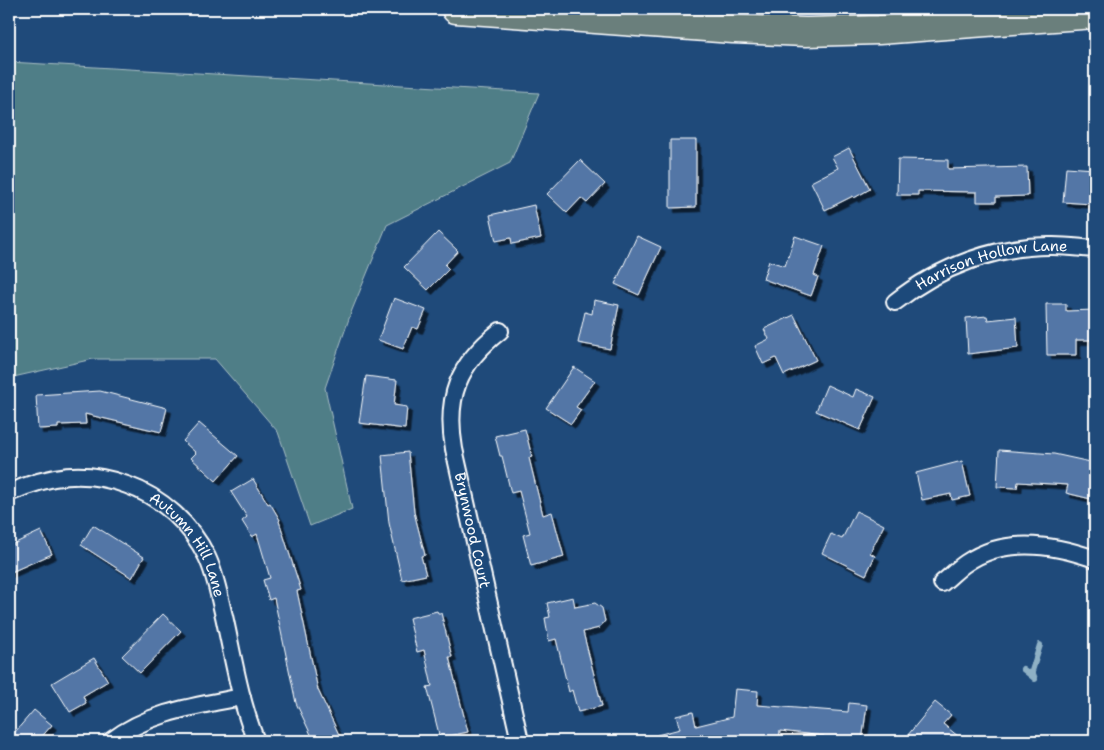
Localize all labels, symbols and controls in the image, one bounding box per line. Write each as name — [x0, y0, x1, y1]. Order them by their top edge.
street label: Harrison Hollow Lane — [912, 236, 1068, 295]
street label: Brynwood Court — [450, 470, 495, 590]
street label: Autumn Hill Lane — [145, 488, 229, 599]

